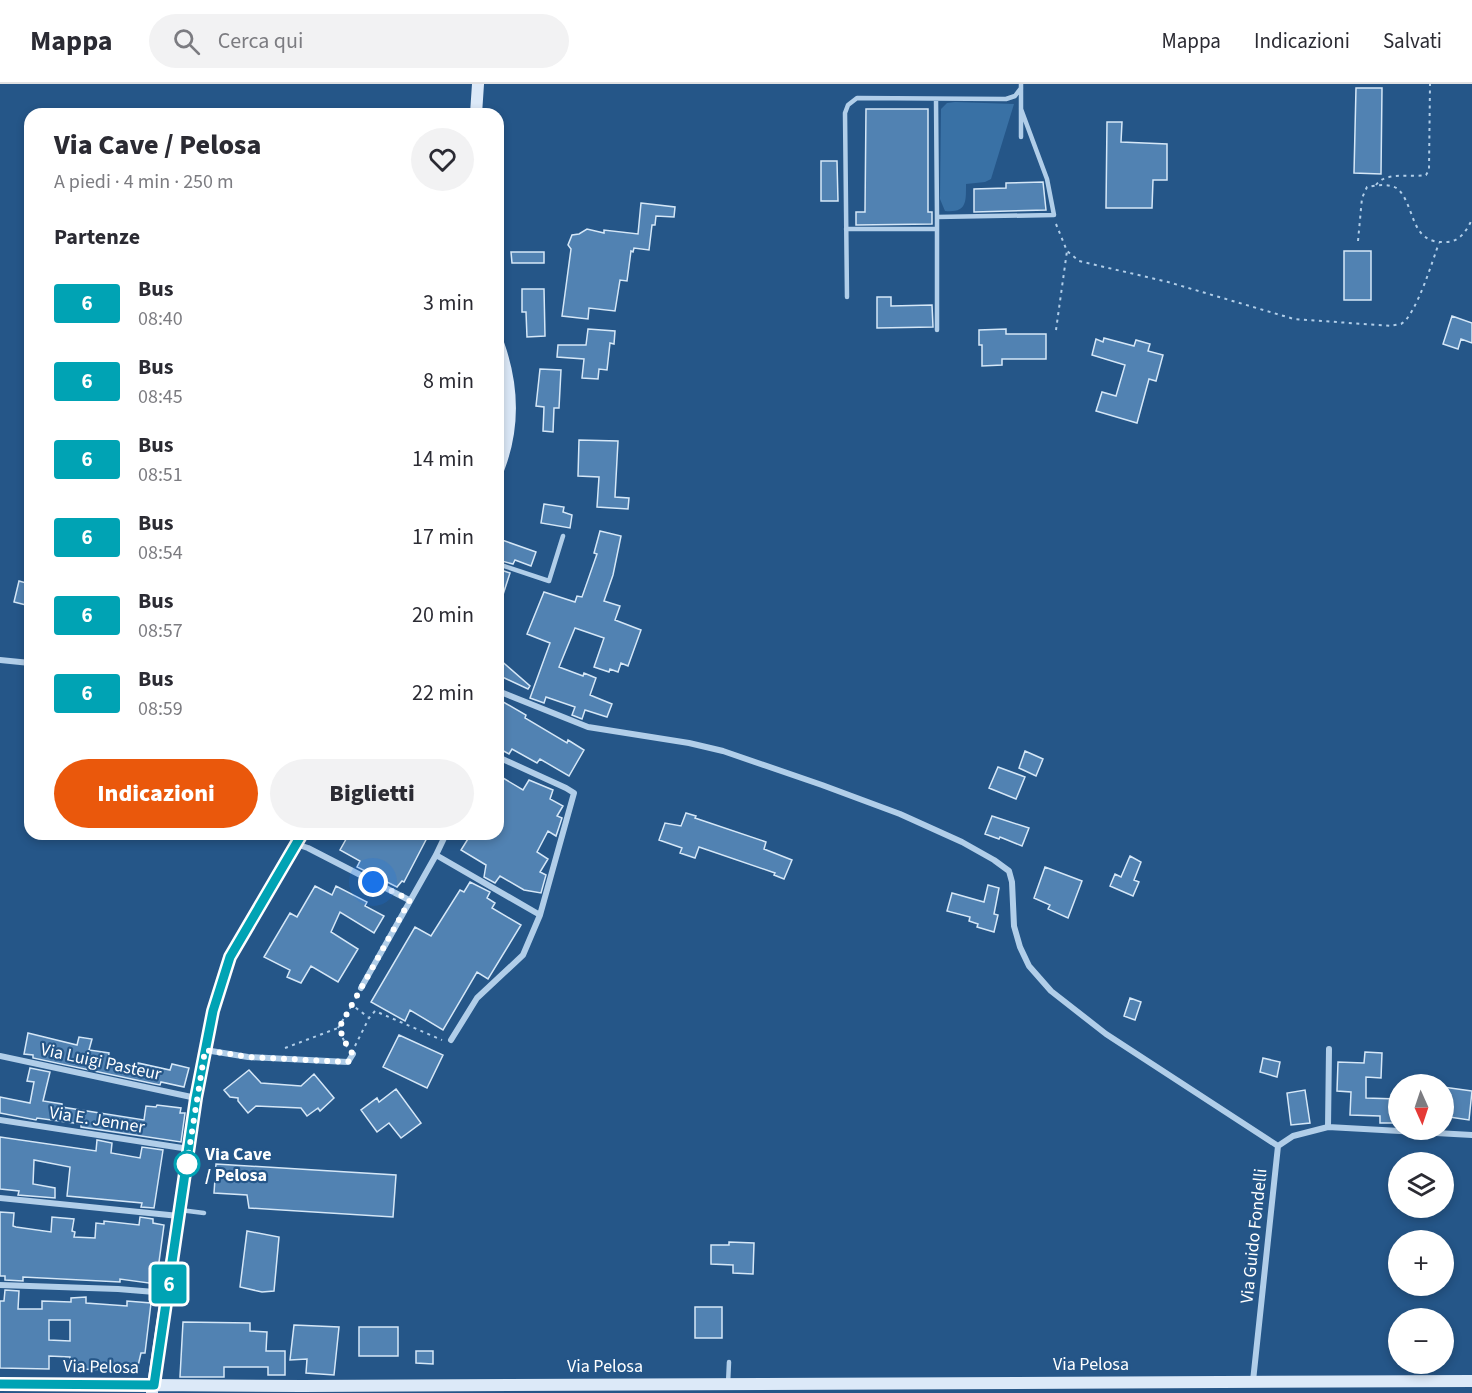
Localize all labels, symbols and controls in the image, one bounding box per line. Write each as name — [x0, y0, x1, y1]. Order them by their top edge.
search box — [149, 14, 569, 68]
text: Mappa — [30, 21, 113, 61]
icon: search — [170, 25, 203, 58]
text: Cerca qui — [218, 25, 303, 57]
text: Mappa — [1162, 26, 1221, 56]
text: Indicazioni — [1254, 26, 1350, 56]
text: Salvati — [1383, 26, 1442, 56]
text: Via Cave / Pelosa — [54, 125, 261, 165]
button: heart — [411, 128, 474, 191]
text: A piedi · 4 min · 250 m — [54, 168, 234, 196]
text: Partenze — [54, 221, 140, 253]
text: Bus — [138, 273, 174, 305]
text: 3 min — [423, 287, 474, 319]
text: 6 — [81, 288, 93, 318]
text: 08:40 — [138, 305, 183, 333]
text: Bus — [138, 351, 174, 383]
text: 8 min — [423, 365, 474, 397]
text: 6 — [81, 366, 93, 396]
text: 08:45 — [138, 383, 183, 411]
text: Bus — [138, 429, 174, 461]
text: 14 min — [412, 443, 474, 475]
text: 6 — [81, 444, 93, 474]
text: 08:51 — [138, 461, 183, 489]
text: Bus — [138, 507, 174, 539]
text: 17 min — [412, 521, 474, 553]
text: 6 — [81, 522, 93, 552]
text: 08:54 — [138, 539, 183, 567]
text: Bus — [138, 585, 174, 617]
text: 20 min — [412, 599, 474, 631]
text: 6 — [81, 600, 93, 630]
text: 08:57 — [138, 617, 183, 645]
text: Bus — [138, 663, 174, 695]
text: 22 min — [412, 677, 474, 709]
text: 6 — [81, 678, 93, 708]
text: 08:59 — [138, 695, 183, 723]
button: Indicazioni — [54, 759, 258, 828]
button: Biglietti — [270, 759, 474, 828]
your location — [358, 867, 388, 897]
street label: Via Luigi Pasteur — [38, 1037, 164, 1087]
north arrow — [1388, 1074, 1454, 1140]
map controls — [1388, 1074, 1454, 1374]
street label: Via E. Jenner — [47, 1100, 147, 1140]
place label: Via Cave / Pelosa — [204, 1142, 272, 1188]
marker: Via Cave / Pelosa — [174, 1151, 200, 1177]
button: layers — [1388, 1152, 1454, 1218]
street label: Via Guido Fondelli — [1234, 1167, 1274, 1305]
button: + — [1388, 1230, 1454, 1296]
line badge: 6 — [150, 1264, 189, 1304]
text: 6 — [163, 1269, 175, 1299]
button: − — [1388, 1308, 1454, 1374]
street label: Via Pelosa — [1053, 1352, 1129, 1377]
street label: Via Pelosa — [63, 1354, 139, 1380]
street label: Via Pelosa — [567, 1354, 643, 1379]

